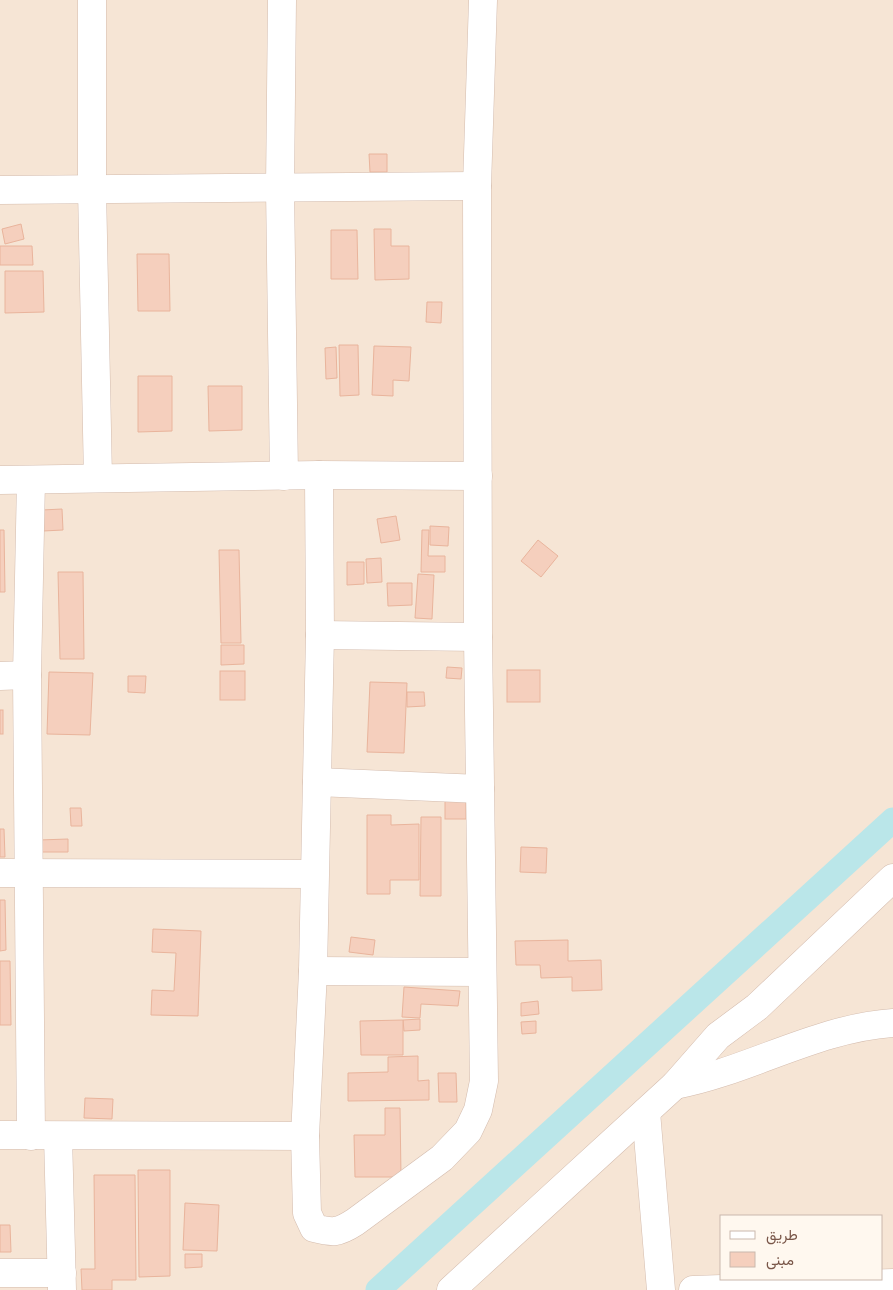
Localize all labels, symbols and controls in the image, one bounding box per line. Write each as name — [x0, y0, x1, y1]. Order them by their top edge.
legend — [720, 1215, 883, 1280]
text: طريق — [766, 1225, 798, 1245]
text: مبنى — [766, 1250, 794, 1270]

